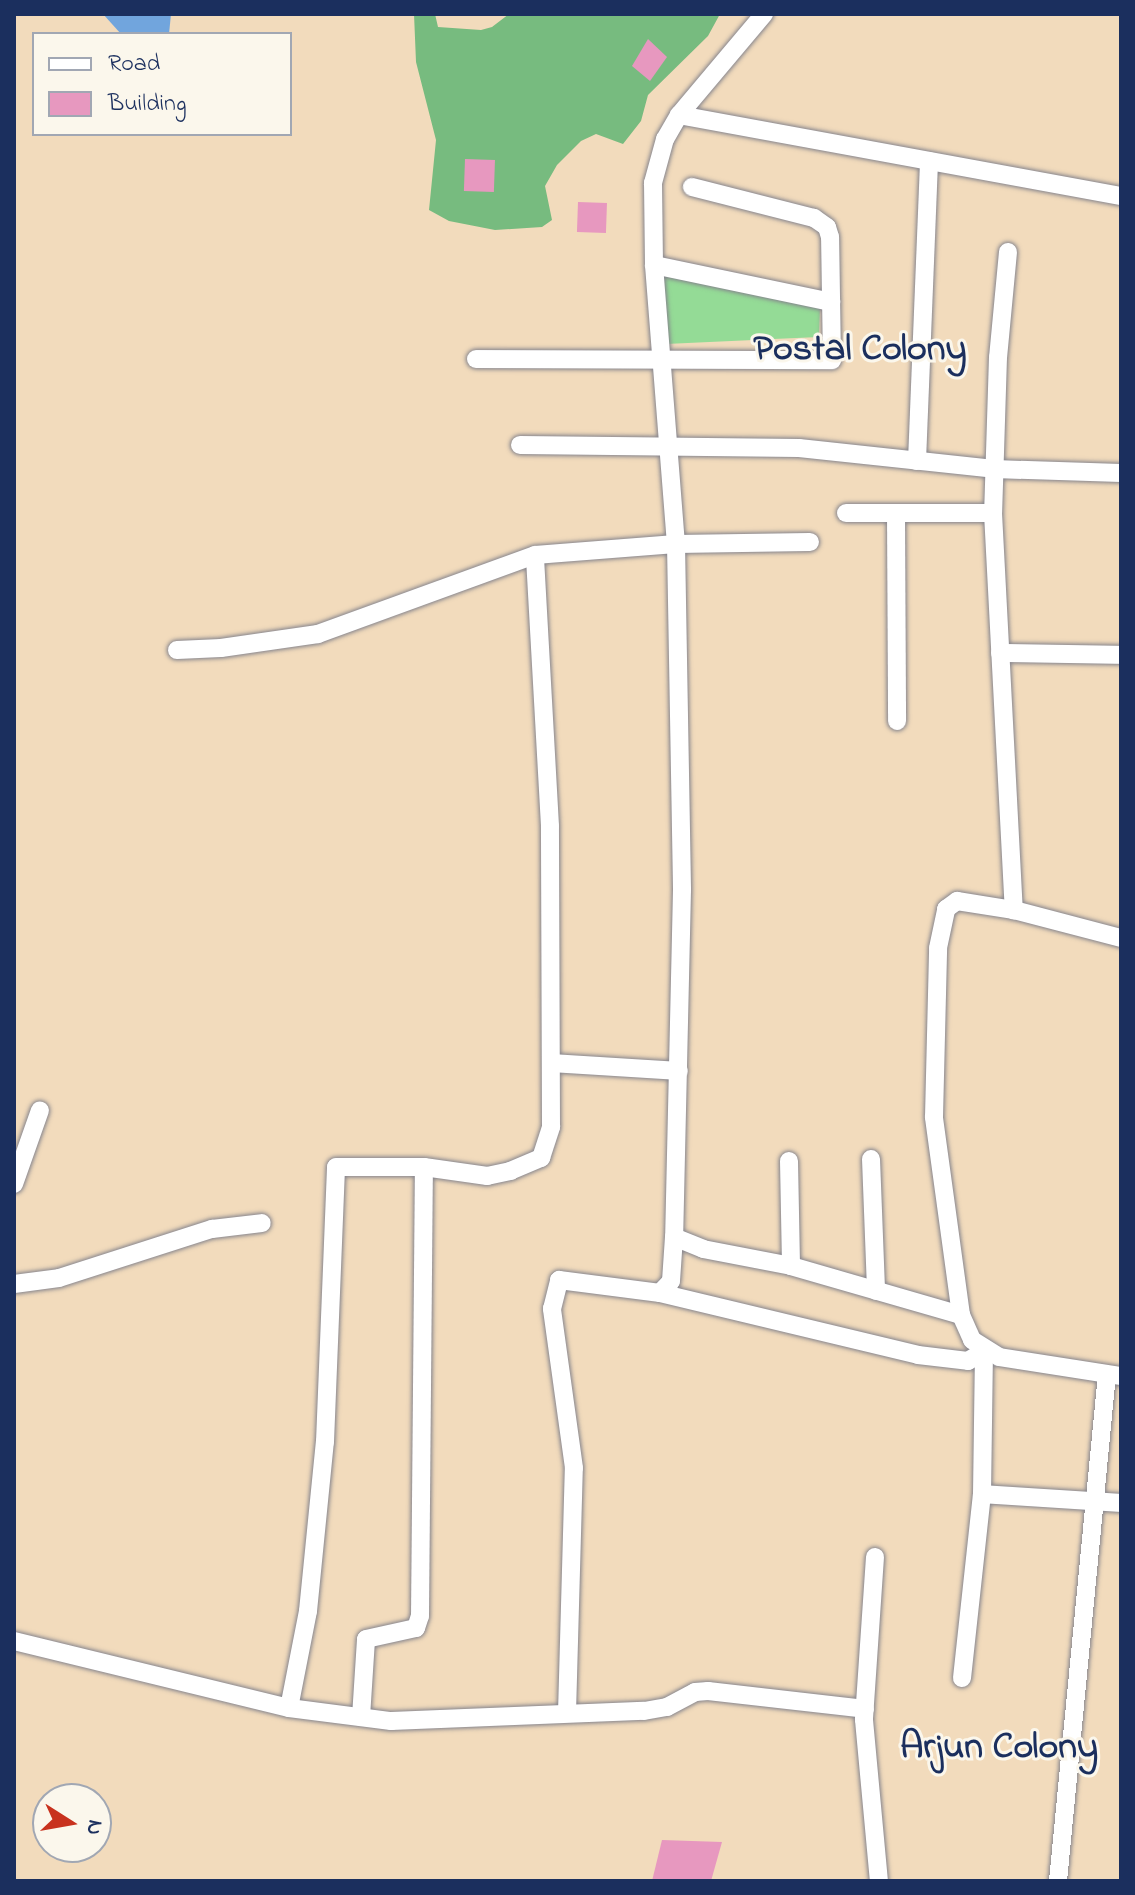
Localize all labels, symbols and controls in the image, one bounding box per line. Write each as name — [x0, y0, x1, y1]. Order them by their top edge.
legend — [32, 32, 292, 136]
text: Road — [108, 47, 160, 82]
text: Building — [108, 87, 187, 122]
district label: Postal Colony — [753, 328, 967, 374]
district label: Arjun Colony — [900, 1726, 1098, 1772]
north arrow — [32, 1783, 112, 1863]
text: N — [76, 1817, 111, 1838]

